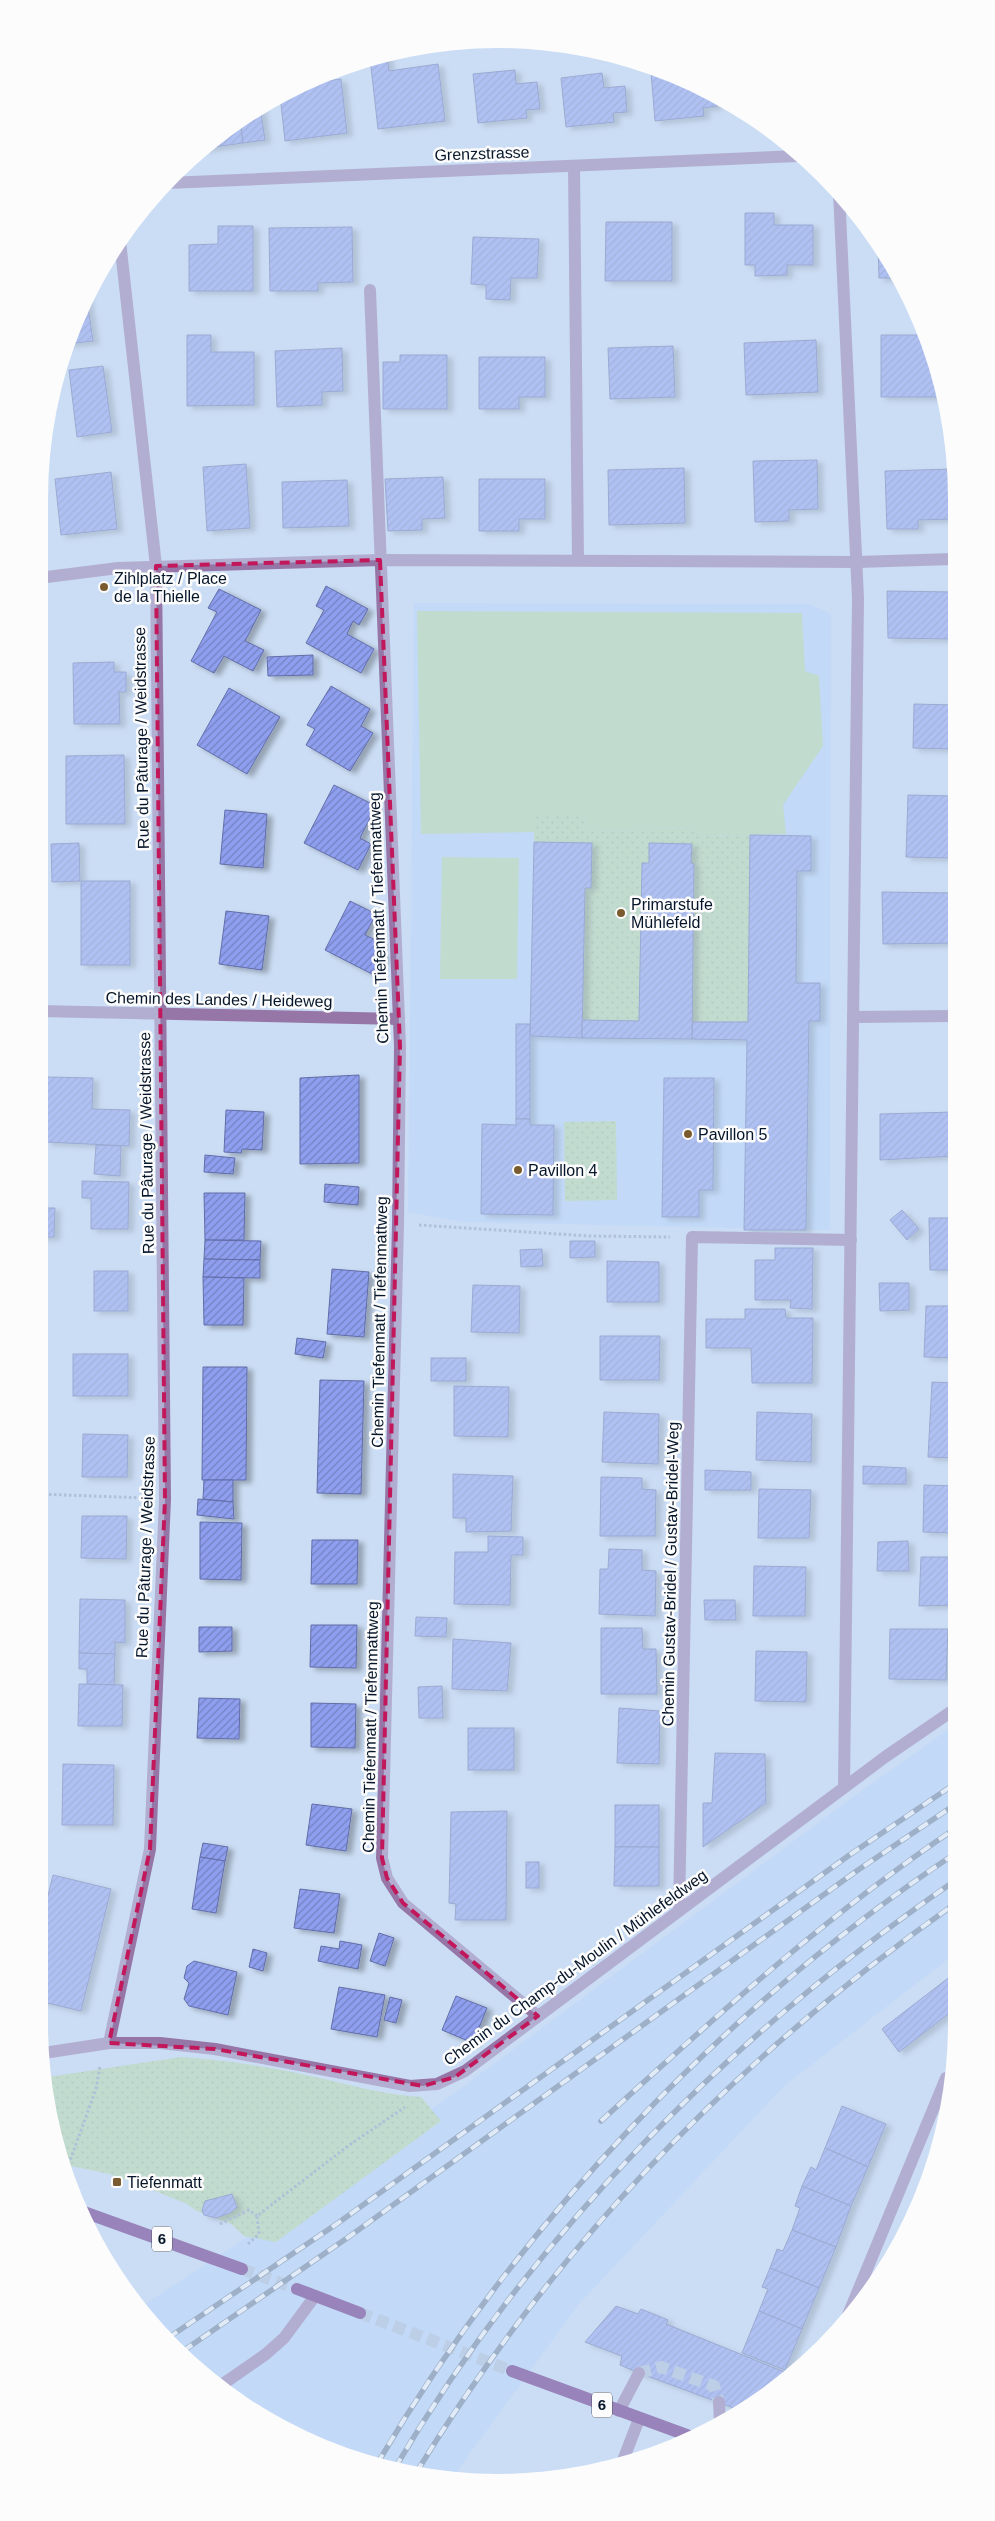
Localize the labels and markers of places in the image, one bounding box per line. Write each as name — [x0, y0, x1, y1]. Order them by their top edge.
place label: Zihlplatz / Place de la Thielle — [114, 570, 227, 605]
marker: Zihlplatz / Place de la Thielle — [98, 581, 110, 593]
place label: Primarstufe Mühlefeld — [631, 896, 713, 931]
marker: Primarstufe Mühlefeld — [615, 907, 627, 919]
place label: Pavillon 5 — [698, 1126, 767, 1143]
marker: Pavillon 5 — [682, 1128, 694, 1140]
place label: Pavillon 4 — [528, 1162, 597, 1179]
marker: Pavillon 4 — [512, 1164, 524, 1176]
place label: Tiefenmatt — [127, 2174, 203, 2191]
marker: Tiefenmatt — [111, 2176, 123, 2188]

